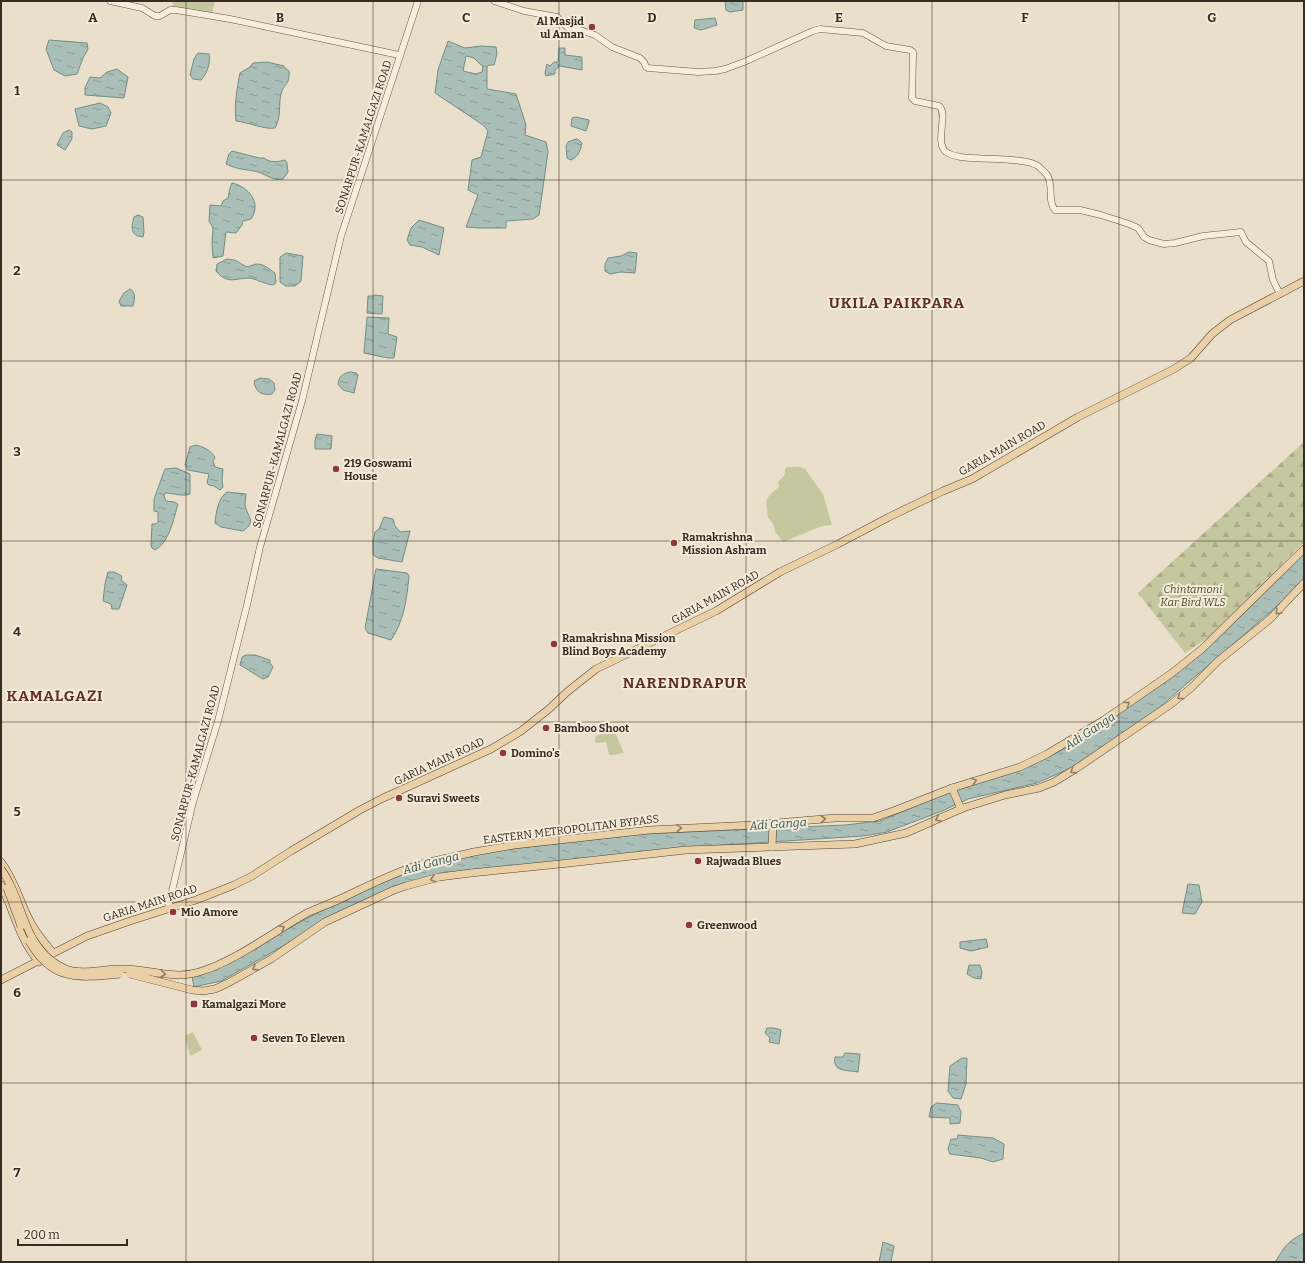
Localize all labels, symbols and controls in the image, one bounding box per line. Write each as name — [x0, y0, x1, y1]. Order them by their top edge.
text: A — [88, 10, 98, 25]
text: B — [276, 10, 284, 25]
text: C — [462, 10, 470, 25]
text: D — [647, 10, 657, 25]
text: E — [835, 10, 843, 25]
text: F — [1021, 10, 1029, 25]
text: G — [1207, 10, 1217, 25]
place label: Al Masjid ul Aman — [536, 15, 584, 41]
marker: Al Masjid ul Aman — [587, 22, 597, 32]
street label: SONARPUR-KAMALGAZI ROAD — [332, 58, 395, 216]
text: 1 — [14, 83, 20, 98]
text: 2 — [13, 263, 21, 278]
district label: UKILA PAIKPARA — [829, 294, 965, 312]
street label: SONARPUR-KAMALGAZI ROAD — [250, 371, 305, 530]
street label: GARIA MAIN ROAD — [956, 418, 1048, 479]
text: 3 — [13, 444, 21, 459]
place label: 219 Goswami House — [344, 457, 413, 483]
marker: 219 Goswami House — [331, 464, 341, 474]
place label: Ramakrishna Mission Ashram — [682, 531, 767, 557]
marker: Ramakrishna Mission Ashram — [669, 538, 679, 548]
street label: GARIA MAIN ROAD — [669, 568, 761, 627]
park label: Chintamoni Kar Bird WLS — [1160, 583, 1226, 609]
one-way arrow — [1275, 607, 1283, 615]
text: 4 — [13, 624, 21, 639]
place label: Ramakrishna Mission Blind Boys Academy — [562, 632, 676, 658]
marker: Ramakrishna Mission Blind Boys Academy — [549, 639, 559, 649]
district label: NARENDRAPUR — [623, 674, 747, 692]
street label: SONARPUR-KAMALGAZI ROAD — [168, 684, 223, 843]
district label: KAMALGAZI — [6, 687, 104, 705]
one-way arrow — [1177, 693, 1184, 700]
one-way arrow — [1122, 702, 1129, 709]
water label: Adi Ganga — [1061, 710, 1118, 753]
place label: Bamboo Shoot — [554, 722, 630, 735]
marker: Bamboo Shoot — [541, 723, 551, 733]
street label: GARIA MAIN ROAD — [392, 735, 487, 788]
place label: Domino's — [511, 747, 560, 760]
marker: Domino's — [498, 748, 508, 758]
one-way arrow — [1070, 766, 1077, 774]
one-way arrow — [970, 777, 977, 786]
place label: Suravi Sweets — [407, 792, 480, 805]
marker: Suravi Sweets — [394, 793, 404, 803]
text: 5 — [13, 804, 21, 819]
street label: EASTERN METROPOLITAN BYPASS — [482, 812, 660, 847]
one-way arrow — [935, 814, 942, 822]
water label: Adi Ganga — [748, 815, 807, 833]
one-way arrow — [820, 815, 826, 824]
one-way arrow — [676, 824, 682, 833]
water label: Adi Ganga — [401, 849, 461, 877]
place label: Rajwada Blues — [706, 855, 782, 868]
marker: Rajwada Blues — [693, 856, 703, 866]
one-way arrow — [430, 874, 437, 883]
street label: GARIA MAIN ROAD — [101, 882, 199, 925]
place label: Mio Amore — [181, 906, 238, 919]
marker: Mio Amore — [168, 907, 178, 917]
place label: Greenwood — [697, 919, 757, 932]
marker: Greenwood — [684, 920, 694, 930]
one-way arrow — [278, 925, 285, 932]
one-way arrow — [252, 963, 259, 970]
one-way arrow — [160, 969, 166, 978]
text: 6 — [13, 985, 21, 1000]
place label: Kamalgazi More — [202, 998, 286, 1011]
marker: Kamalgazi More — [189, 999, 199, 1009]
place label: Seven To Eleven — [262, 1032, 345, 1045]
marker: Seven To Eleven — [249, 1033, 259, 1043]
text: 7 — [14, 1165, 21, 1180]
scale bar — [18, 1221, 127, 1247]
text: 200 m — [24, 1228, 60, 1242]

